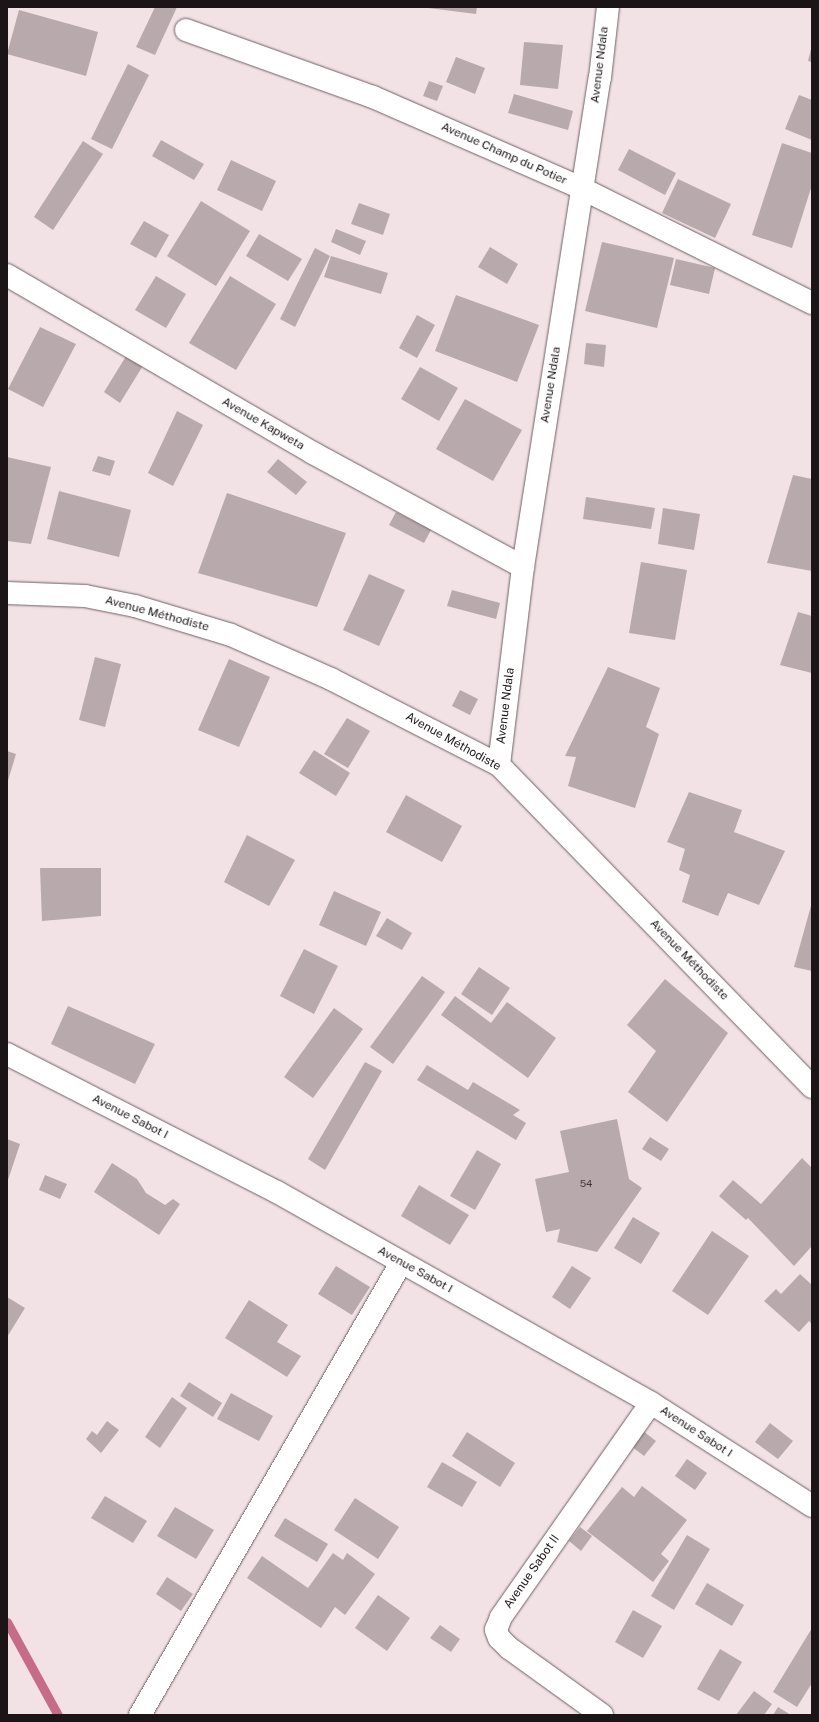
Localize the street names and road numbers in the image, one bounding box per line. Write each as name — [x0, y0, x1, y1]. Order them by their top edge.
street label: Avenue Ndala — [588, 26, 612, 104]
street label: Avenue Champ du Potier — [439, 120, 569, 188]
street label: Avenue Ndala — [538, 346, 564, 424]
street label: Avenue Kapweta — [219, 395, 307, 453]
street label: Avenue Méthodiste — [103, 593, 211, 635]
street label: Avenue Ndala — [494, 667, 518, 745]
street label: Avenue Méthodiste — [403, 710, 503, 774]
street label: Avenue Méthodiste — [647, 917, 731, 1003]
street label: Avenue Sabot I — [90, 1092, 170, 1142]
street label: Avenue Sabot I — [375, 1243, 455, 1297]
street label: Avenue Sabot I — [657, 1403, 735, 1461]
street label: Avenue Sabot II — [501, 1532, 563, 1612]

